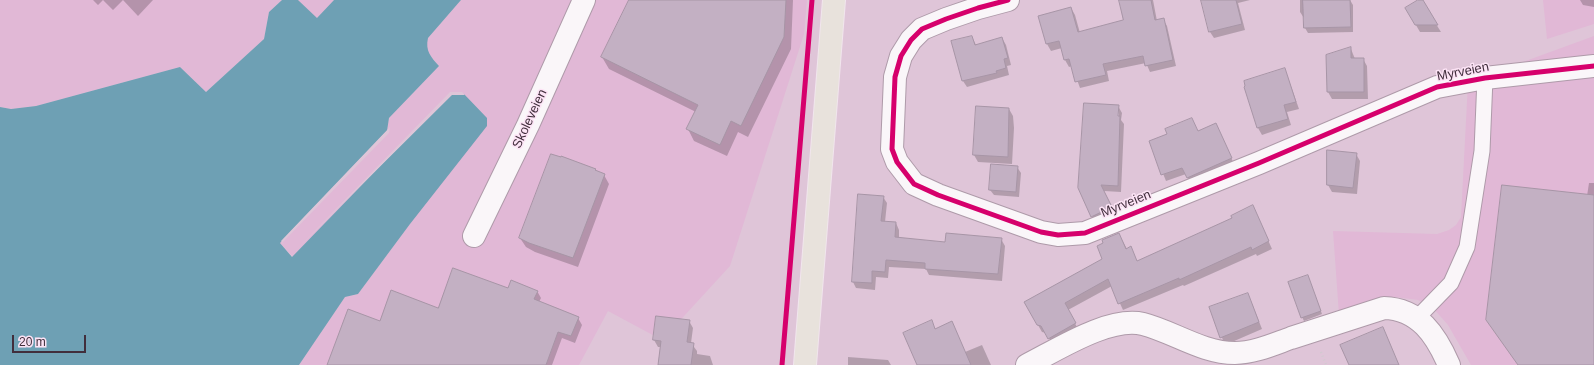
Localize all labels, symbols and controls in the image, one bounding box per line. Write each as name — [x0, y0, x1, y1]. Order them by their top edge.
street label: Myrveien — [1436, 59, 1490, 85]
street label: Skoleveien — [509, 87, 551, 151]
street label: Myrveien — [1099, 187, 1153, 221]
scale bar — [14, 327, 88, 353]
text: 20 m — [19, 335, 46, 349]

